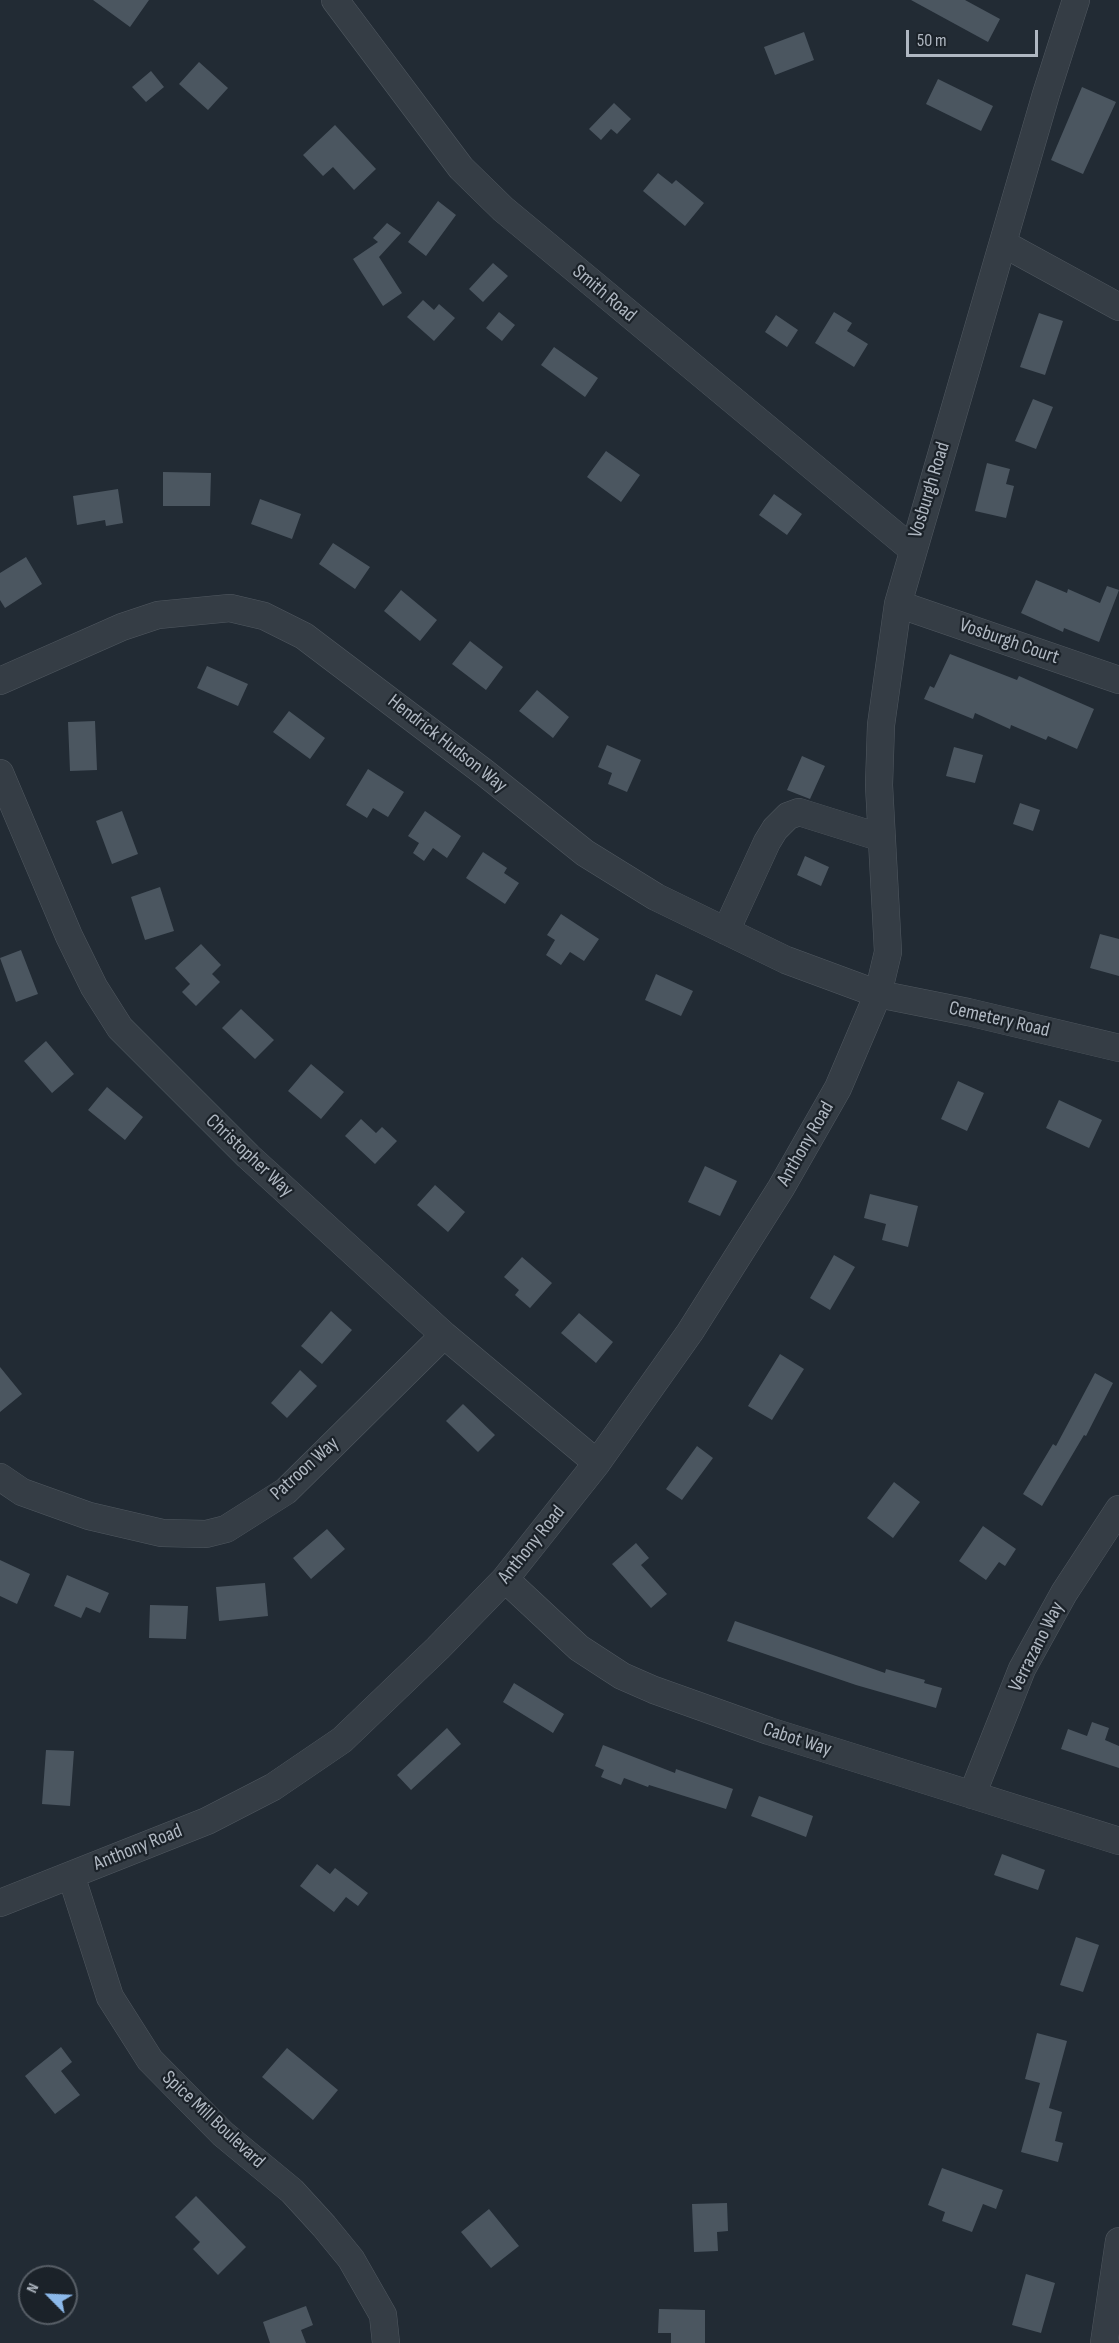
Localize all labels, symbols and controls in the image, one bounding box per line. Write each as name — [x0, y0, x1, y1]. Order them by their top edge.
scale bar — [909, 18, 1041, 56]
text: 50 m — [917, 30, 947, 51]
street label: Smith Road — [567, 260, 641, 328]
street label: Vosburgh Road — [904, 439, 956, 541]
street label: Vosburgh Court — [956, 614, 1062, 670]
street label: Hendrick Hudson Way — [382, 690, 512, 798]
street label: Cemetery Road — [946, 997, 1052, 1043]
street label: Anthony Road — [772, 1098, 840, 1190]
street label: Christopher Way — [200, 1109, 298, 1203]
street label: Patroon Way — [266, 1432, 344, 1506]
street label: Anthony Road — [493, 1501, 571, 1589]
street label: Verrazano Way — [1004, 1598, 1070, 1696]
street label: Cabot Way — [760, 1718, 834, 1762]
street label: Anthony Road — [90, 1819, 186, 1877]
street label: Spice Mill Boulevard — [157, 2066, 269, 2174]
north arrow — [18, 2265, 78, 2325]
text: N — [23, 2281, 43, 2296]

